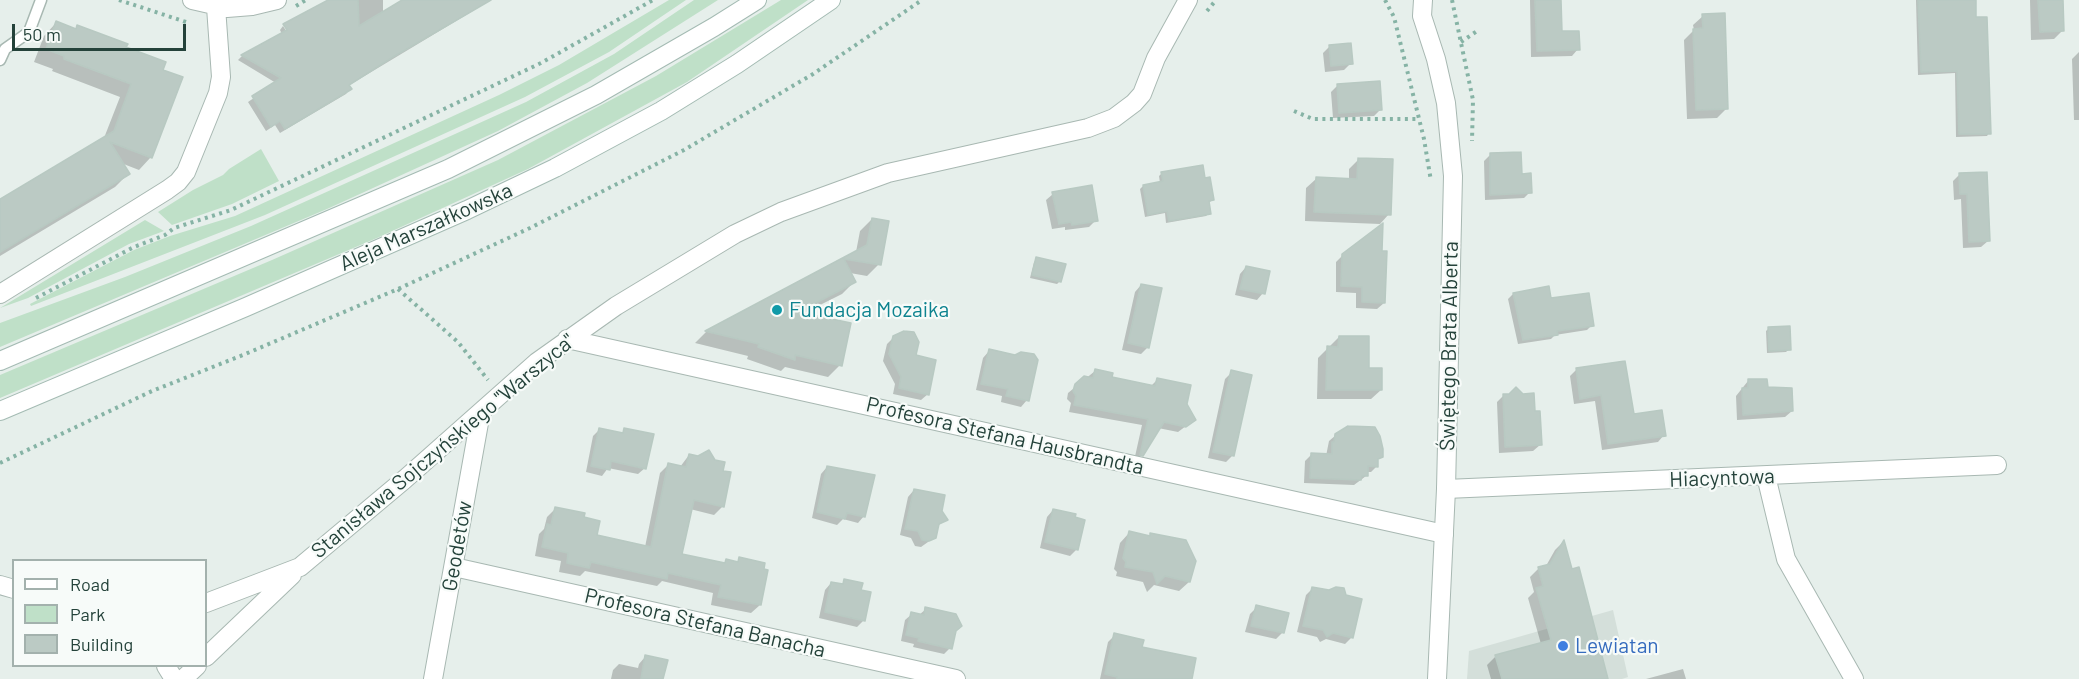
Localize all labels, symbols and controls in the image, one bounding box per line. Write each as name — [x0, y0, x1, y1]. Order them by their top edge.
scale bar — [15, 12, 189, 50]
text: 50 m — [23, 23, 61, 45]
street label: Aleja Marszałkowska — [336, 178, 516, 276]
street label: Świętego Brata Alberta — [1435, 241, 1463, 451]
place label: Fundacja Mozaika — [789, 297, 949, 323]
marker: Fundacja Mozaika — [770, 303, 784, 317]
street label: Stanisława Sojczyńskiego "Warszyca" — [306, 328, 580, 564]
street label: Profesora Stefana Hausbrandta — [864, 392, 1146, 480]
street label: Hiacyntowa — [1669, 464, 1775, 492]
street label: Geodetów — [437, 499, 477, 593]
legend — [12, 559, 207, 667]
text: Road — [70, 573, 110, 595]
street label: Profesora Stefana Banacha — [582, 583, 828, 663]
text: Park — [70, 603, 105, 625]
text: Building — [70, 633, 133, 655]
place label: Lewiatan — [1575, 633, 1659, 659]
marker: Lewiatan — [1556, 639, 1570, 653]

